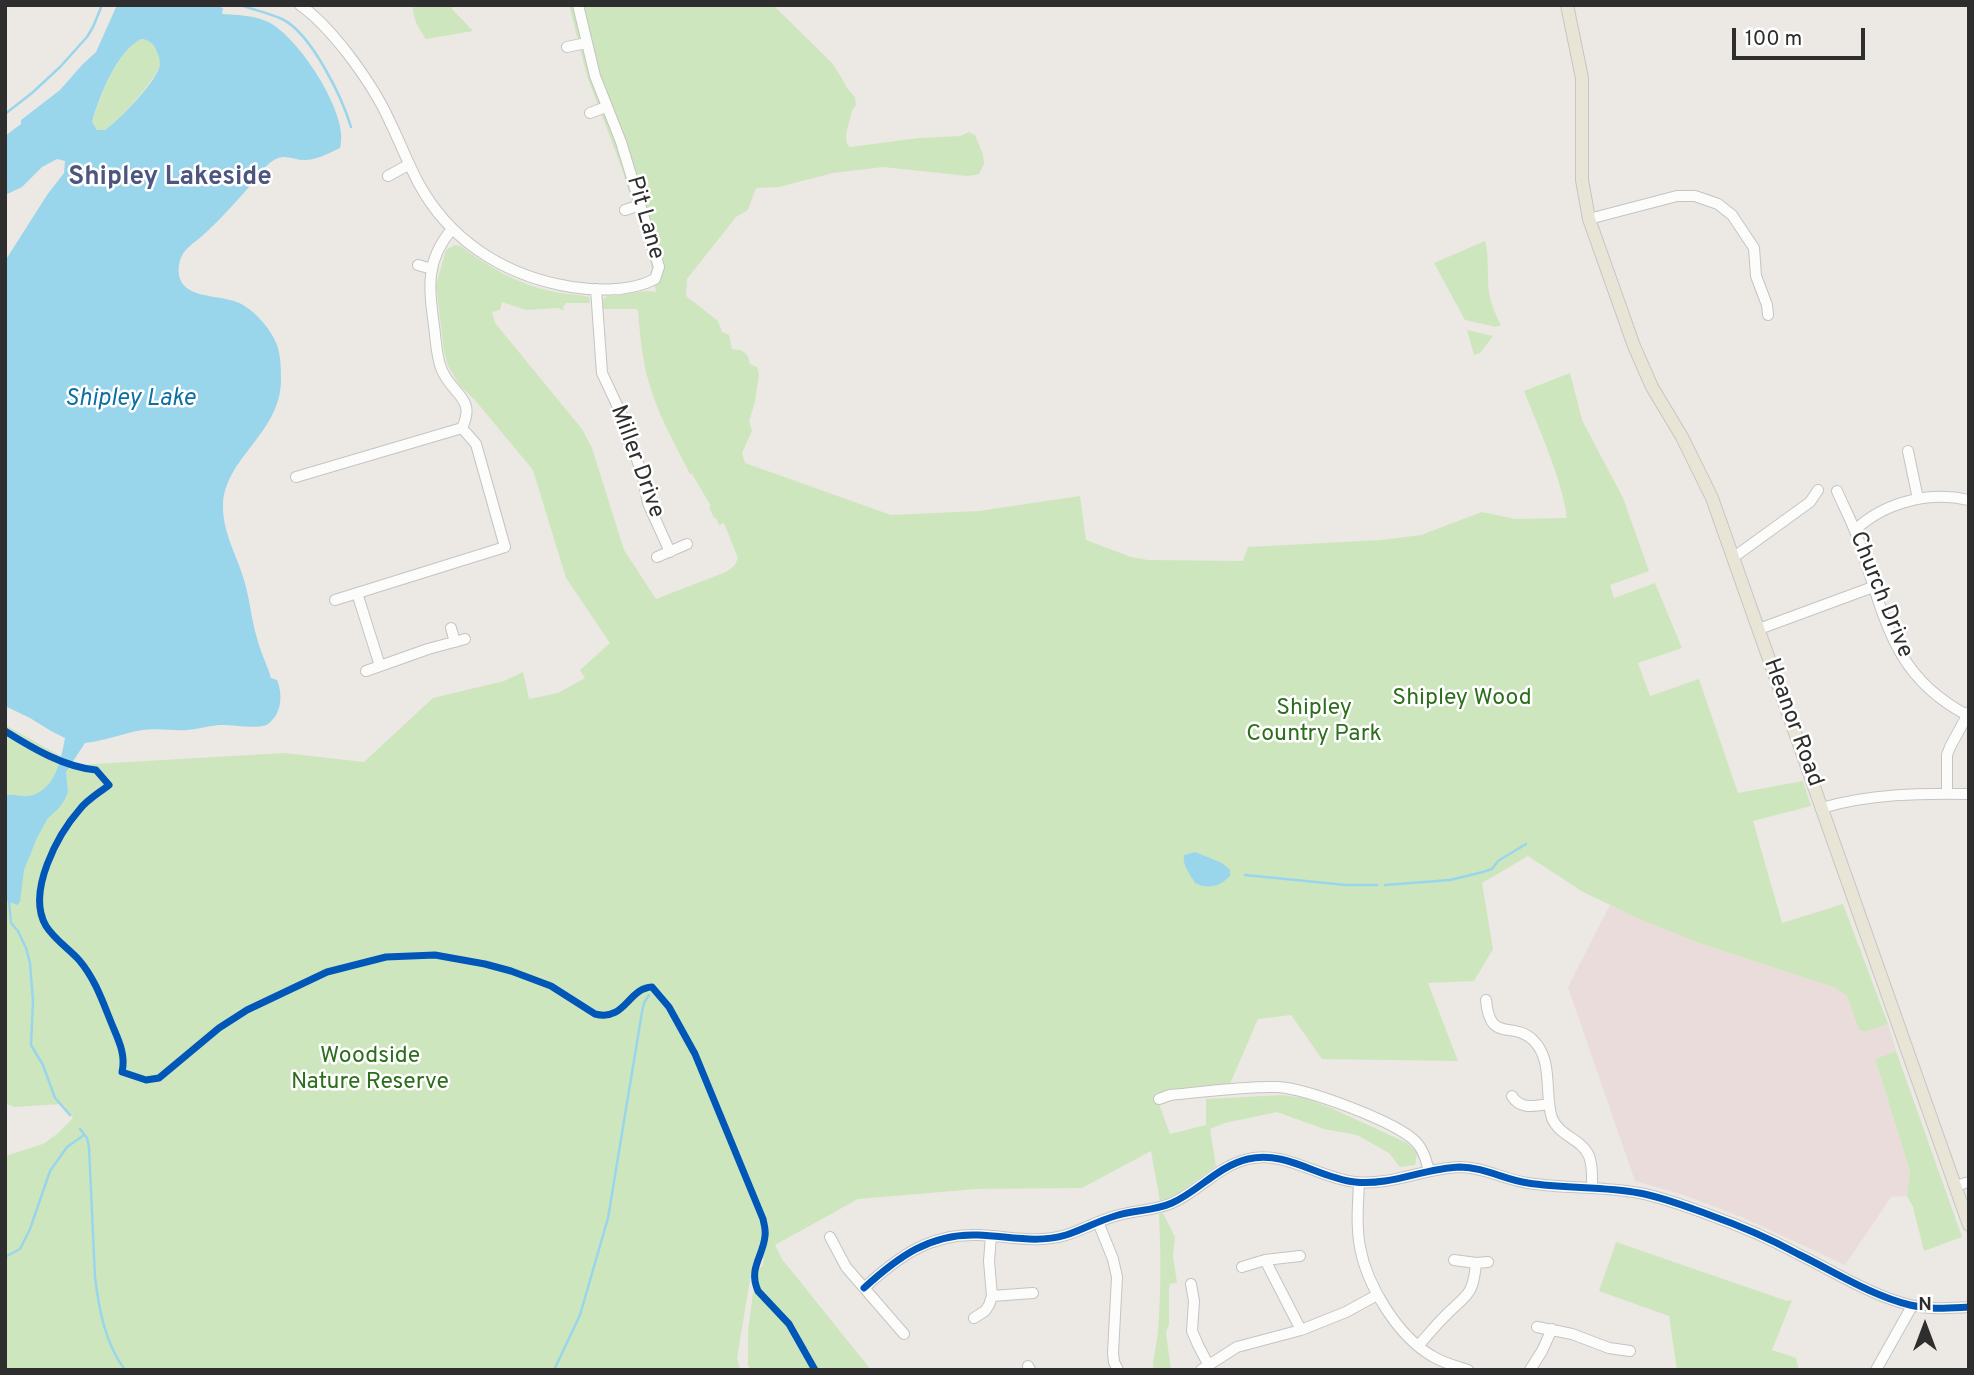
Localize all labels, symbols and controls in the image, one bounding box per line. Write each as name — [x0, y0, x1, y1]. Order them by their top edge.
scale bar — [1736, 14, 1869, 58]
text: 100 m — [1745, 26, 1802, 53]
district label: Shipley Lakeside — [68, 163, 272, 195]
street label: Pit Lane — [619, 173, 669, 263]
water label: Shipley Lake — [65, 386, 195, 414]
street label: Miller Drive — [603, 402, 669, 522]
street label: Church Drive — [1842, 528, 1918, 662]
street label: Heanor Road — [1756, 655, 1828, 791]
park label: Shipley Wood — [1392, 685, 1532, 713]
park label: Shipley Country Park — [1246, 695, 1382, 749]
park label: Woodside Nature Reserve — [291, 1043, 449, 1097]
north arrow — [1890, 1291, 1960, 1361]
text: N — [1918, 1293, 1932, 1317]

